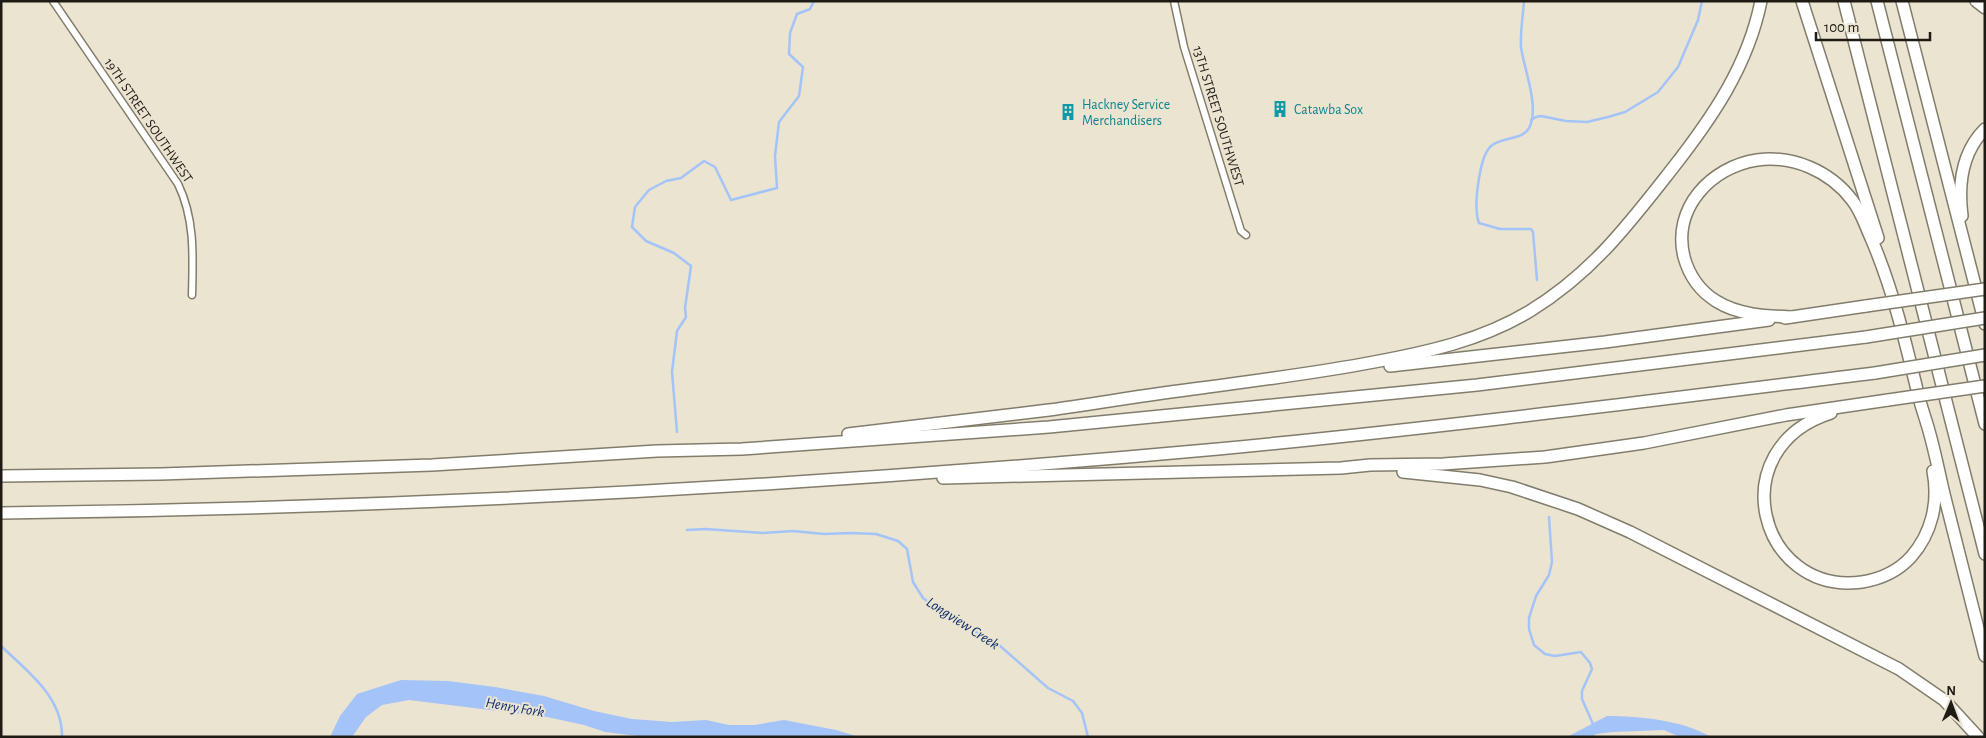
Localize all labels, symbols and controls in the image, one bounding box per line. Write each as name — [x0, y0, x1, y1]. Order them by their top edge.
scale bar — [1816, 10, 1930, 42]
text: 100 m — [1824, 20, 1859, 35]
street label: 13TH STREET SOUTHWEST — [1190, 44, 1246, 188]
street label: 19TH STREET SOUTHWEST — [101, 56, 195, 185]
place label: Hackney Service Merchandisers — [1082, 98, 1170, 128]
building icon: Catawba Sox — [1270, 99, 1290, 119]
building icon: Hackney Service Merchandisers — [1058, 102, 1078, 122]
place label: Catawba Sox — [1294, 103, 1363, 117]
water label: Longview Creek — [924, 594, 1002, 652]
north arrow — [1926, 678, 1976, 728]
text: N — [1946, 684, 1956, 698]
water label: Henry Fork — [484, 695, 545, 720]

